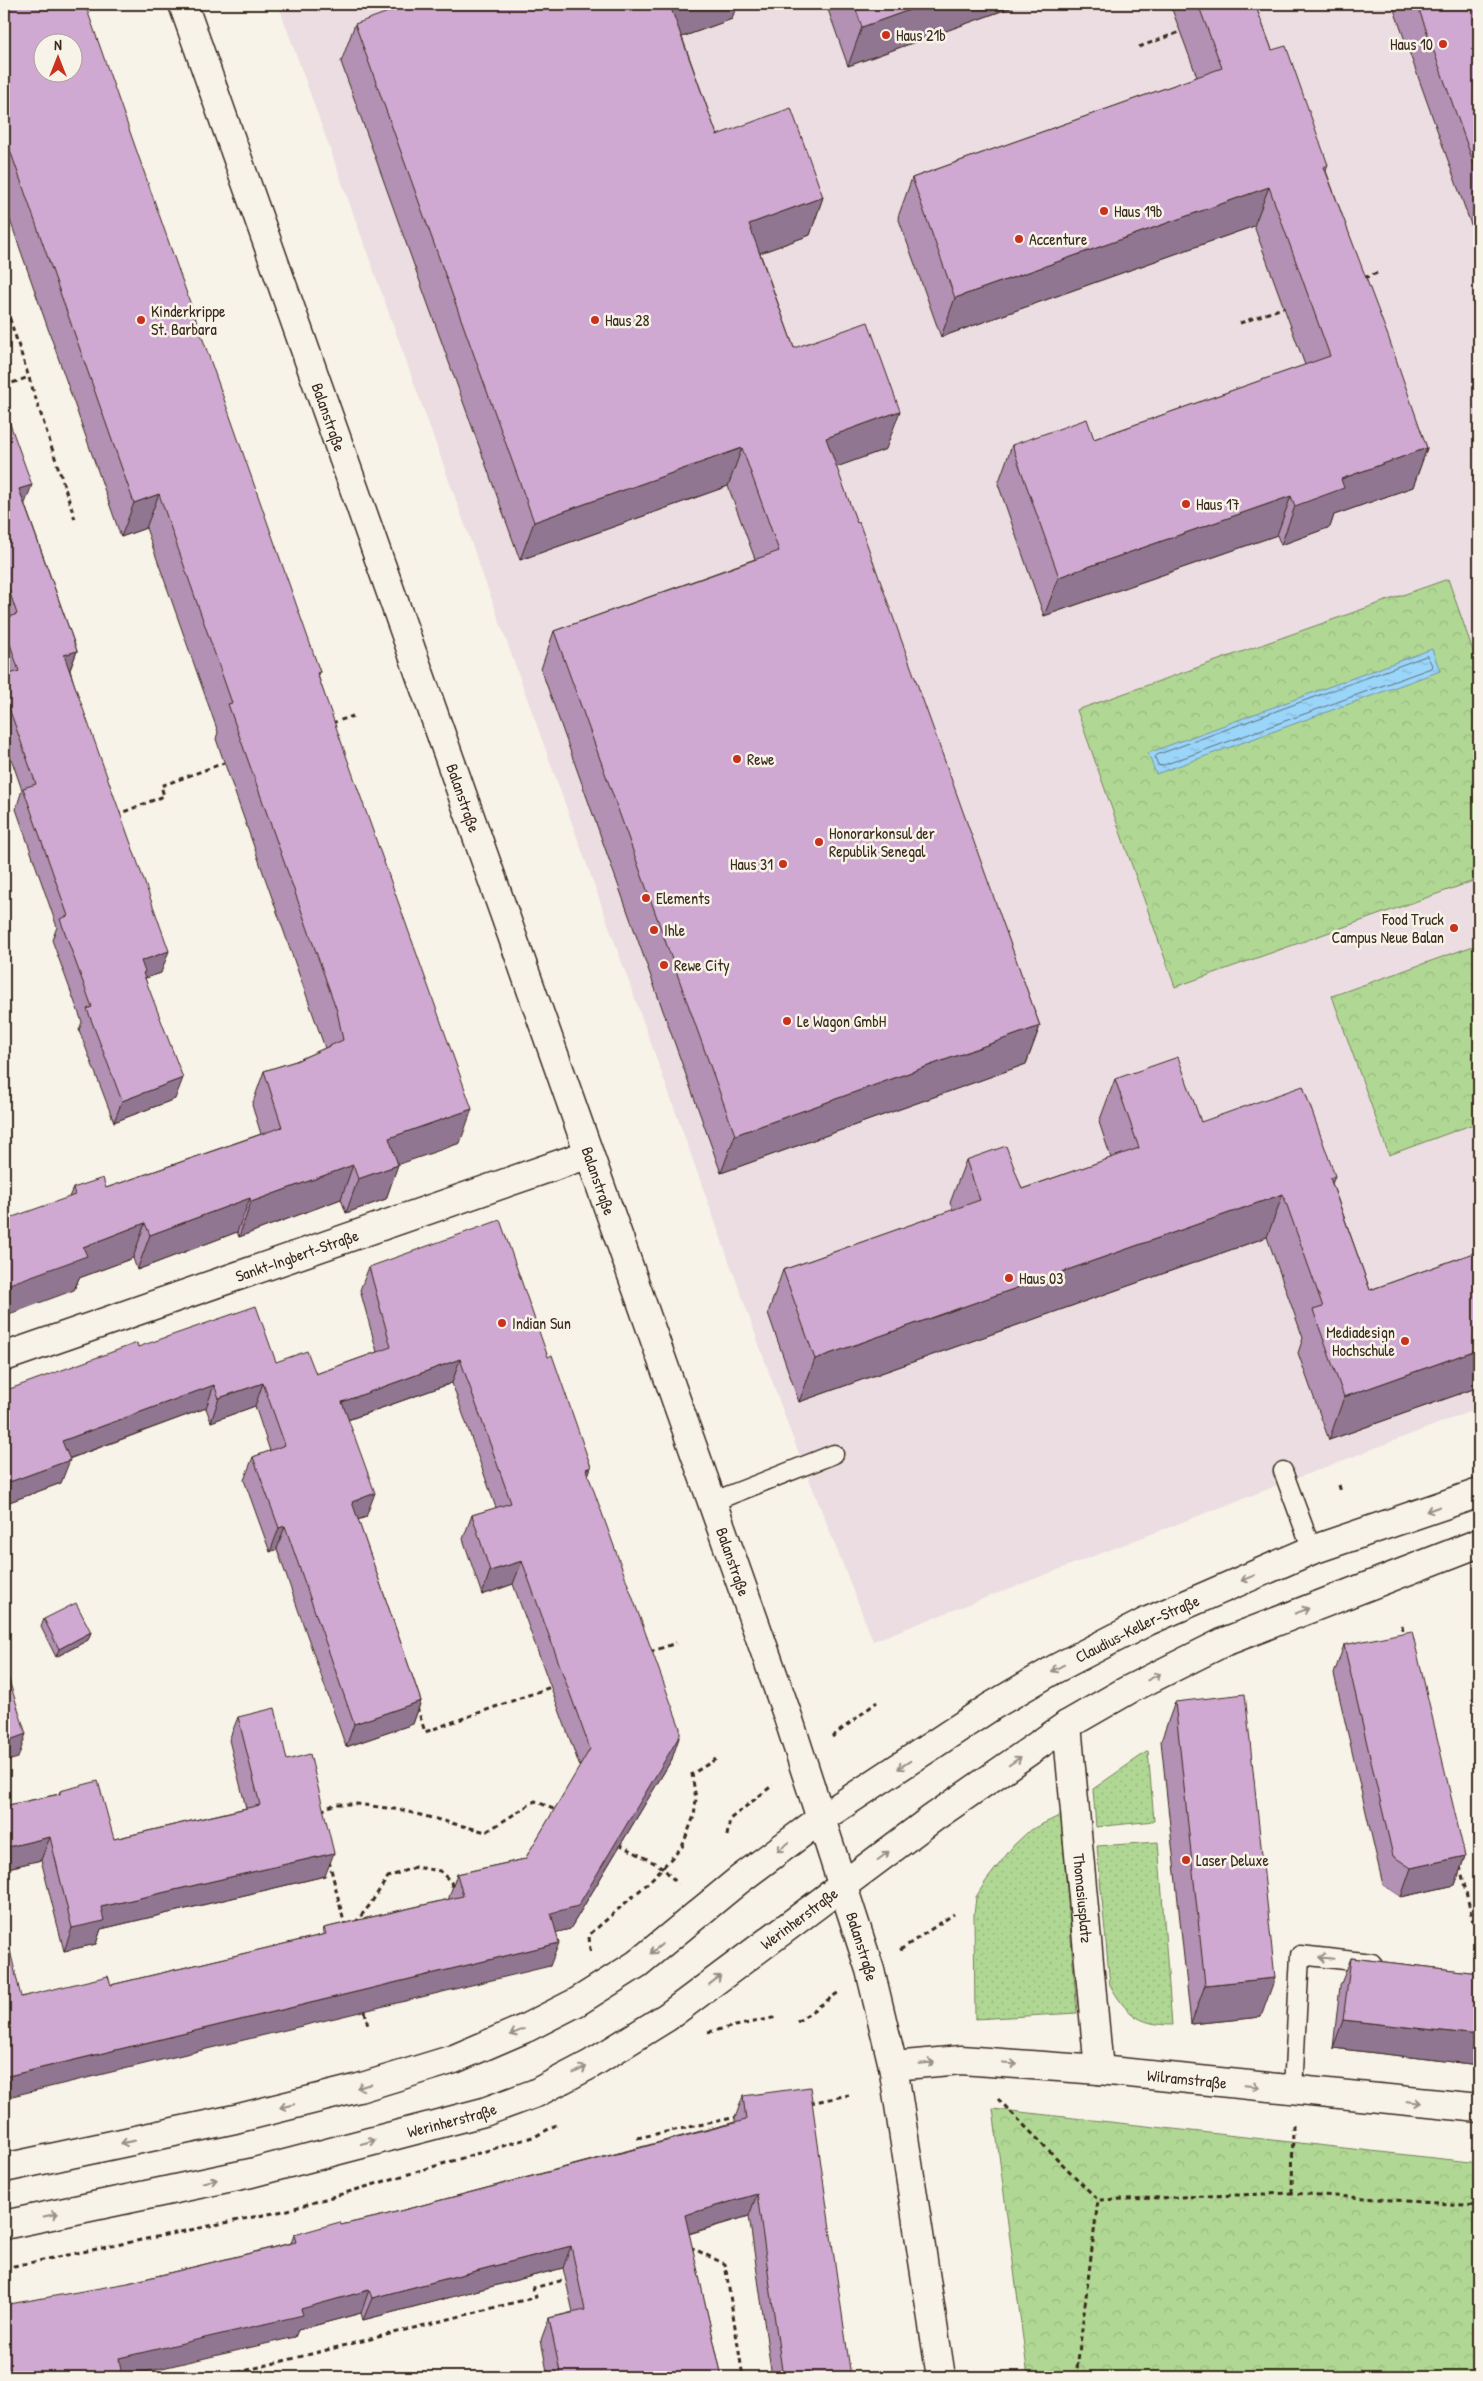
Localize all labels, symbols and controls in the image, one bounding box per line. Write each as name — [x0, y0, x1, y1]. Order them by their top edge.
place label: Haus 21b — [896, 24, 946, 46]
marker: Haus 21b — [880, 29, 892, 41]
north arrow — [32, 32, 82, 82]
place label: Haus 10 — [1390, 33, 1433, 55]
text: N — [54, 35, 62, 54]
marker: Haus 10 — [1437, 38, 1449, 50]
place label: Haus 19b — [1114, 200, 1162, 222]
marker: Haus 19b — [1098, 205, 1110, 217]
place label: Accenture — [1029, 228, 1088, 250]
marker: Accenture — [1013, 233, 1025, 245]
place label: Kinderkrippe St. Barbara — [151, 300, 226, 340]
place label: Haus 28 — [605, 309, 649, 331]
marker: Kinderkrippe St. Barbara — [135, 314, 147, 326]
marker: Haus 28 — [589, 314, 601, 326]
street label: Balanstraße — [307, 380, 351, 455]
place label: Haus 17 — [1196, 493, 1240, 515]
marker: Haus 17 — [1180, 498, 1192, 510]
place label: Rewe — [747, 748, 775, 770]
marker: Rewe — [731, 753, 743, 765]
street label: Balanstraße — [441, 761, 486, 836]
place label: Honorarkonsul der Republik Senegal — [829, 822, 935, 862]
marker: Honorarkonsul der Republik Senegal — [813, 836, 825, 848]
place label: Haus 31 — [730, 853, 773, 875]
marker: Haus 31 — [777, 858, 789, 870]
place label: Elements — [656, 887, 710, 909]
marker: Elements — [640, 892, 652, 904]
place label: Food Truck Campus Neue Balan — [1332, 908, 1444, 948]
place label: Ihle — [664, 919, 686, 941]
marker: Food Truck Campus Neue Balan — [1448, 922, 1460, 934]
marker: Ihle — [648, 924, 660, 936]
place label: Rewe City — [674, 954, 730, 976]
marker: Rewe City — [658, 959, 670, 971]
place label: Le Wagon GmbH — [797, 1010, 886, 1032]
marker: Le Wagon GmbH — [781, 1015, 793, 1027]
street label: Balanstraße — [576, 1144, 621, 1219]
street label: Sankt-Ingbert-Straße — [232, 1224, 362, 1287]
place label: Haus 03 — [1019, 1267, 1063, 1289]
marker: Haus 03 — [1003, 1272, 1015, 1284]
place label: Indian Sun — [512, 1312, 571, 1334]
marker: Indian Sun — [496, 1317, 508, 1329]
place label: Mediadesign Hochschule — [1326, 1321, 1396, 1361]
marker: Mediadesign Hochschule — [1399, 1335, 1411, 1347]
one-way arrow — [1426, 1505, 1441, 1514]
street label: Balanstraße — [711, 1524, 756, 1599]
one-way arrow — [1241, 1573, 1256, 1583]
street label: Claudius-Keller-Straße — [1071, 1589, 1203, 1668]
one-way arrow — [1294, 1606, 1309, 1615]
one-way arrow — [1051, 1663, 1065, 1673]
one-way arrow — [1146, 1672, 1161, 1682]
one-way arrow — [1007, 1756, 1021, 1766]
one-way arrow — [898, 1760, 912, 1770]
one-way arrow — [776, 1842, 790, 1852]
place label: Laser Deluxe — [1196, 1849, 1269, 1871]
one-way arrow — [876, 1851, 890, 1861]
street label: Thomasiusplatz — [1068, 1852, 1098, 1944]
marker: Laser Deluxe — [1180, 1854, 1192, 1866]
street label: Werinherstraße — [756, 1882, 843, 1954]
street label: Balanstraße — [841, 1909, 883, 1984]
one-way arrow — [650, 1943, 663, 1954]
one-way arrow — [1319, 1953, 1335, 1963]
one-way arrow — [708, 1975, 722, 1985]
one-way arrow — [510, 2027, 525, 2037]
one-way arrow — [919, 2059, 935, 2068]
one-way arrow — [1001, 2059, 1017, 2069]
street label: Wilramstraße — [1146, 2064, 1228, 2094]
one-way arrow — [572, 2065, 587, 2074]
one-way arrow — [1244, 2081, 1260, 2091]
one-way arrow — [357, 2082, 373, 2092]
street label: Werinherstraße — [405, 2097, 500, 2143]
one-way arrow — [1405, 2097, 1421, 2107]
one-way arrow — [279, 2102, 295, 2111]
one-way arrow — [360, 2137, 376, 2147]
one-way arrow — [121, 2138, 137, 2147]
one-way arrow — [202, 2176, 218, 2186]
one-way arrow — [43, 2210, 59, 2219]

